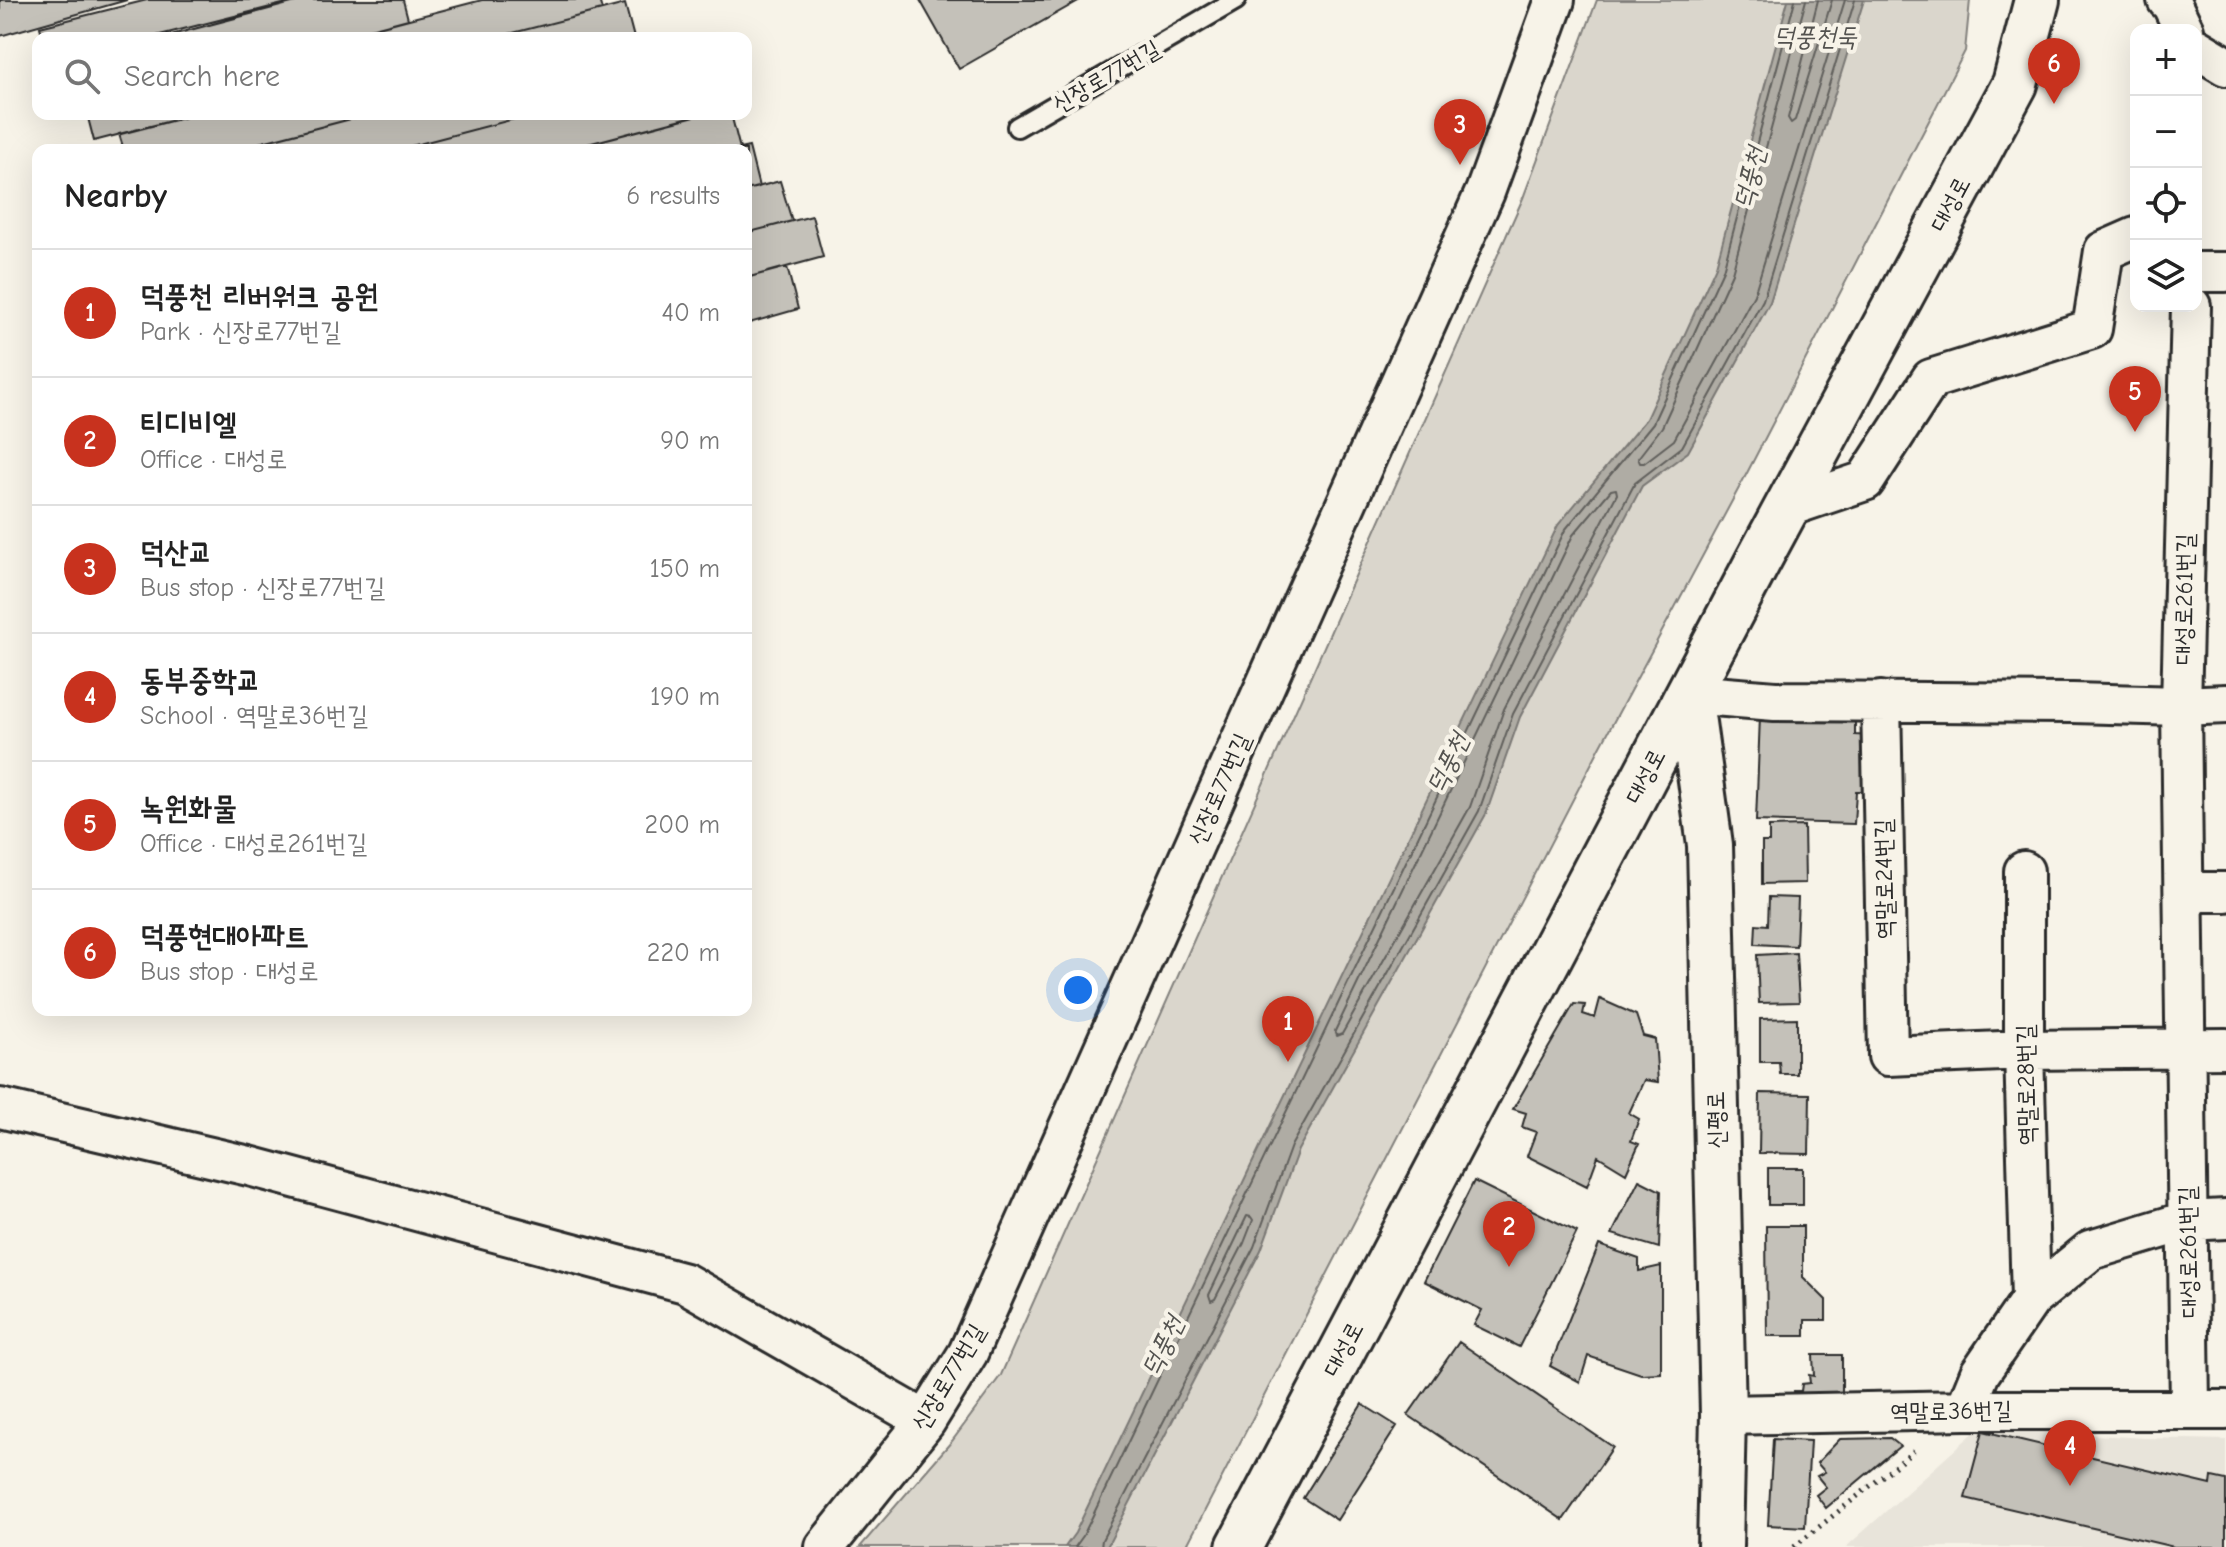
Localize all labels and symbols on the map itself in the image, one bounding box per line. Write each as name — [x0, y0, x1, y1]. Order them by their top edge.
water label: 덕풍천둑 — [1773, 22, 1858, 52]
street label: 신장로77번길 — [1047, 34, 1165, 118]
pin: 6 — [2028, 38, 2080, 104]
pin: 3 — [1434, 99, 1486, 165]
water label: 덕풍천 — [1728, 141, 1773, 212]
street label: 대성로 — [1924, 172, 1976, 236]
pin: 5 — [2109, 366, 2161, 432]
street label: 대성로261번길 — [2169, 533, 2199, 665]
water label: 덕풍천 — [1421, 726, 1476, 798]
street label: 신장로77번길 — [1182, 729, 1256, 849]
street label: 대성로 — [1619, 744, 1671, 808]
street label: 역말로24번길 — [1869, 818, 1899, 940]
your location — [1058, 970, 1098, 1010]
pin: 1 — [1262, 996, 1314, 1062]
street label: 역말로28번길 — [2011, 1024, 2041, 1146]
street label: 신평로 — [1701, 1091, 1731, 1149]
street label: 대성로261번길 — [2173, 1186, 2203, 1318]
pin: 2 — [1483, 1201, 1535, 1267]
water label: 덕풍천 — [1136, 1309, 1191, 1381]
street label: 대성로 — [1317, 1317, 1369, 1381]
street label: 신장로77번길 — [905, 1319, 991, 1435]
street label: 역말로36번길 — [1890, 1396, 2012, 1426]
pin: 4 — [2044, 1420, 2096, 1486]

